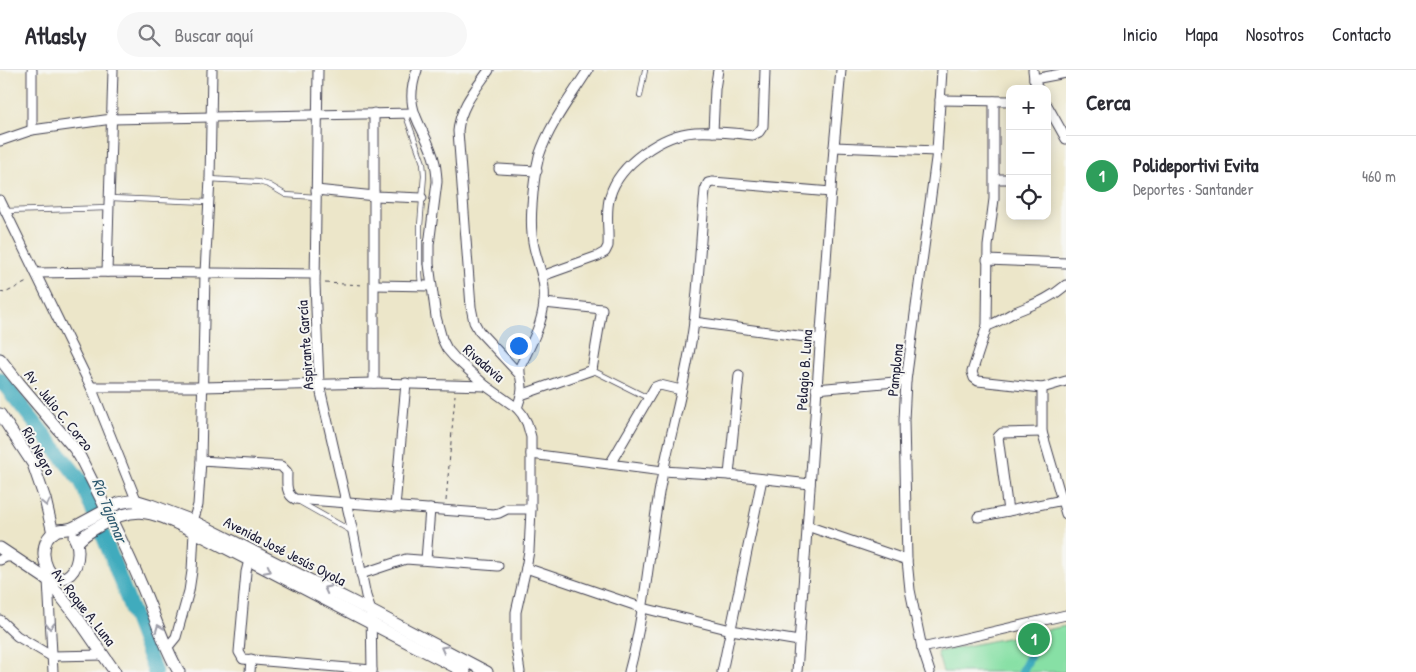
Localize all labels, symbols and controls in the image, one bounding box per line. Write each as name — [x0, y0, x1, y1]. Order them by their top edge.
search box — [117, 12, 467, 57]
text: Atlasly — [25, 19, 87, 51]
icon: search — [135, 21, 163, 49]
text: Buscar aquí — [175, 22, 254, 48]
text: Inicio — [1123, 22, 1157, 47]
text: Mapa — [1185, 22, 1218, 47]
text: Nosotros — [1246, 22, 1304, 47]
text: Contacto — [1332, 22, 1391, 47]
map controls — [1006, 85, 1051, 220]
button: + — [1006, 85, 1051, 130]
text: Cerca — [1086, 88, 1130, 117]
button: − — [1006, 130, 1051, 175]
text: Polideportivi Evita — [1133, 152, 1258, 178]
text: 1 — [1099, 165, 1105, 187]
text: 460 m — [1362, 165, 1396, 187]
button: locate — [1006, 175, 1051, 220]
text: Deportes · Santander — [1133, 178, 1254, 200]
street label: Aspirante García — [291, 299, 319, 391]
street label: Pelagio B. Luna — [791, 329, 817, 411]
your location — [506, 333, 532, 359]
street label: Rivadavia — [459, 339, 509, 387]
street label: Pamplona — [882, 343, 908, 397]
street label: Av . Julio C. Corzo — [20, 365, 98, 455]
street label: Río Negro — [17, 423, 61, 479]
water label: Río Tajamar — [87, 474, 134, 547]
one-way arrow — [40, 499, 51, 508]
street label: Avenida José Jesús Oyola — [220, 511, 350, 591]
street label: Av. Roque A. Luna — [47, 564, 121, 650]
one-way arrow — [263, 564, 272, 574]
one-way arrow — [323, 585, 332, 595]
pin: 1 — [1018, 620, 1050, 658]
one-way arrow — [45, 622, 55, 630]
one-way arrow — [155, 624, 165, 633]
one-way arrow — [440, 645, 449, 655]

